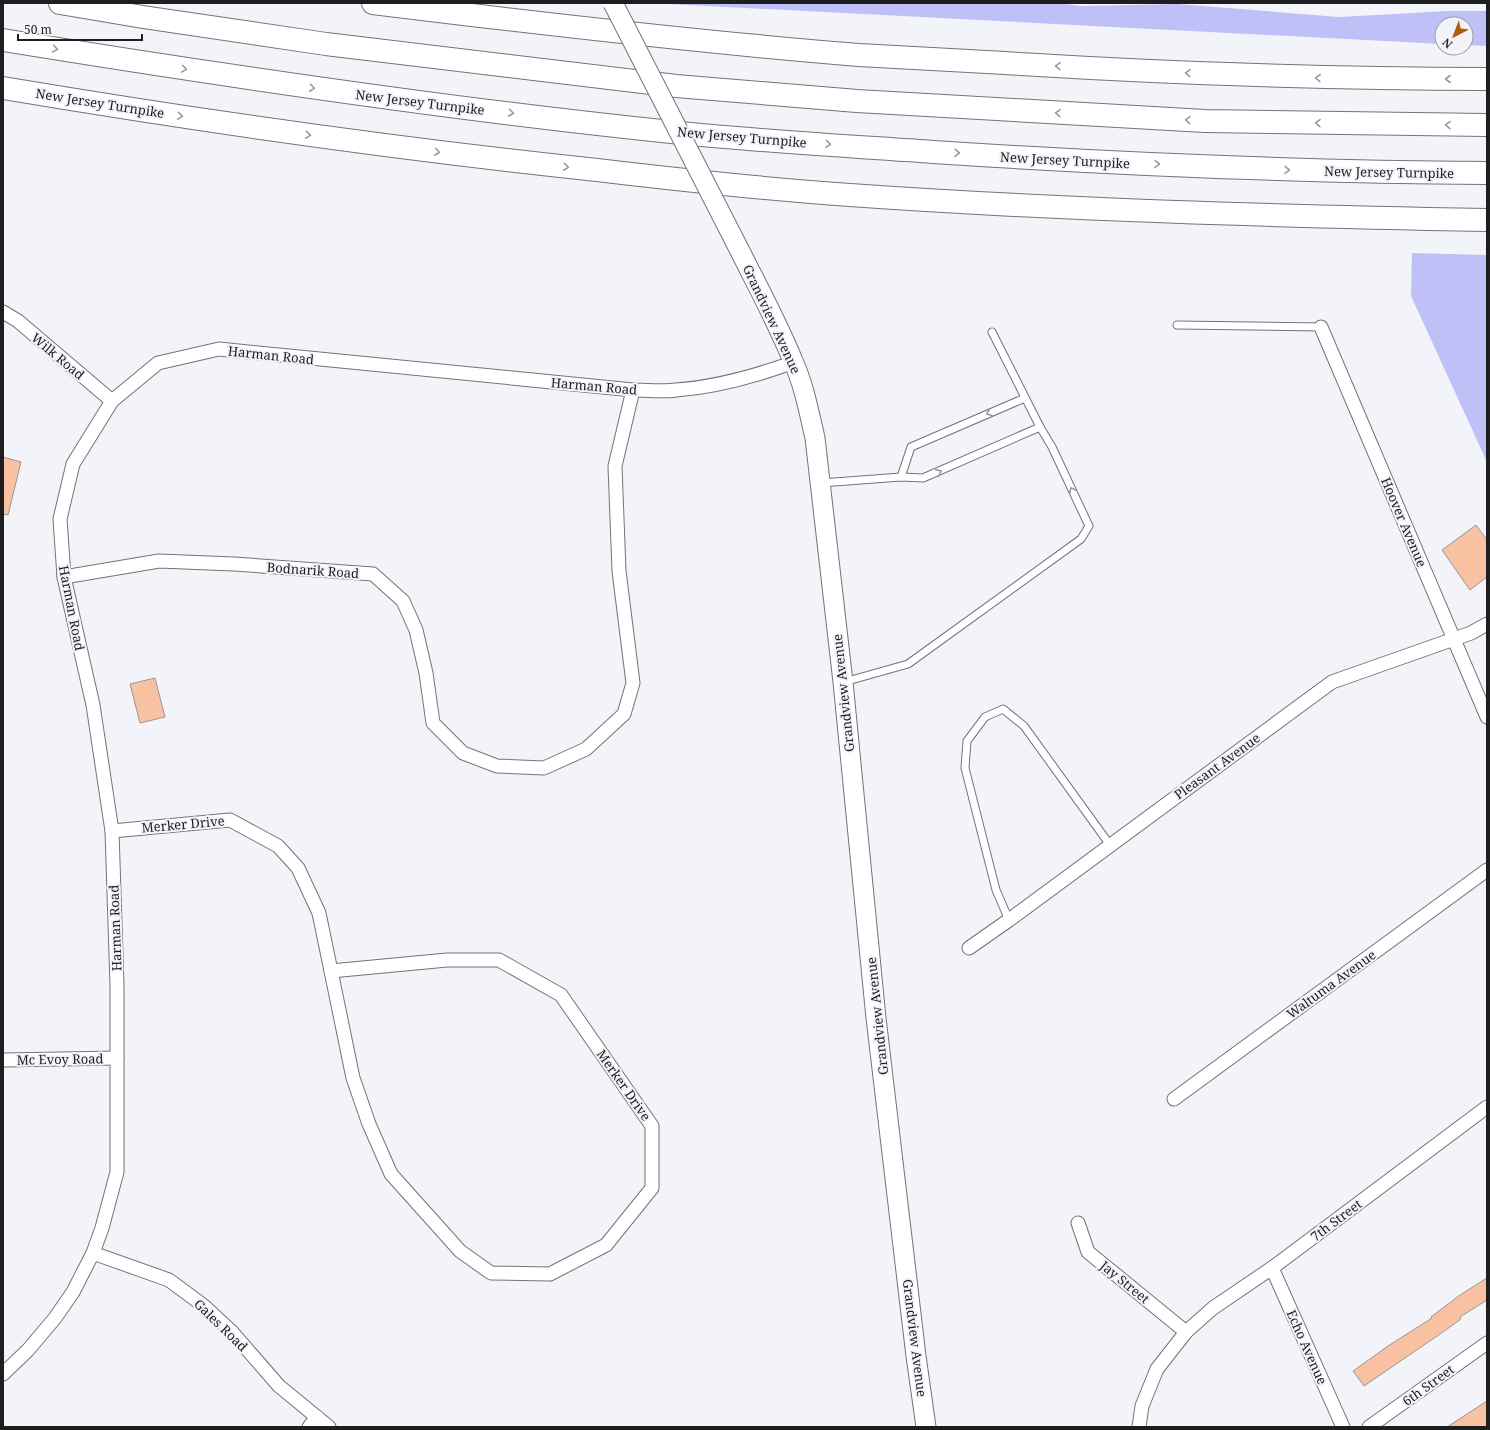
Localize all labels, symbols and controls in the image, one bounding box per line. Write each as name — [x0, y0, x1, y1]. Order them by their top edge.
scale bar — [18, 16, 142, 42]
north arrow — [1434, 16, 1474, 56]
text: 50 m — [24, 21, 52, 38]
text: N — [1438, 35, 1455, 52]
one-way arrow — [52, 44, 58, 53]
one-way arrow — [1055, 62, 1061, 71]
one-way arrow — [181, 64, 187, 73]
one-way arrow — [1185, 69, 1191, 78]
one-way arrow — [1315, 73, 1321, 82]
one-way arrow — [1445, 75, 1451, 83]
one-way arrow — [309, 83, 315, 92]
street label: New Jersey Turnpike — [34, 84, 166, 122]
street label: New Jersey Turnpike — [354, 85, 486, 119]
one-way arrow — [508, 108, 514, 117]
one-way arrow — [1055, 109, 1061, 117]
one-way arrow — [177, 111, 183, 120]
one-way arrow — [1185, 115, 1191, 124]
one-way arrow — [1315, 119, 1321, 127]
one-way arrow — [1445, 121, 1451, 129]
street label: New Jersey Turnpike — [677, 122, 808, 152]
one-way arrow — [305, 130, 311, 139]
one-way arrow — [825, 140, 831, 149]
one-way arrow — [434, 147, 440, 156]
street label: New Jersey Turnpike — [1000, 148, 1130, 172]
one-way arrow — [954, 149, 960, 158]
one-way arrow — [1154, 160, 1160, 169]
one-way arrow — [563, 162, 569, 171]
street label: New Jersey Turnpike — [1324, 162, 1454, 182]
one-way arrow — [1284, 165, 1290, 174]
street label: Grandview Avenue — [739, 261, 805, 377]
street label: Wilk Road — [28, 328, 88, 384]
street label: Harman Road — [227, 342, 315, 368]
street label: Harman Road — [550, 373, 638, 399]
one-way arrow — [986, 408, 994, 416]
one-way arrow — [935, 468, 942, 476]
street label: Hoover Avenue — [1377, 474, 1431, 570]
one-way arrow — [1069, 487, 1077, 495]
street label: Bodnarik Road — [266, 558, 360, 582]
street label: Harman Road — [55, 564, 89, 652]
street label: Grandview Avenue — [828, 633, 858, 753]
street label: Pleasant Avenue — [1170, 729, 1264, 803]
street label: Merker Drive — [141, 811, 225, 837]
street label: Harman Road — [104, 884, 126, 972]
street label: Waltuma Avenue — [1283, 945, 1379, 1023]
street label: Grandview Avenue — [862, 956, 892, 1076]
street label: Merker Drive — [593, 1046, 655, 1124]
street label: Mc Evoy Road — [16, 1049, 104, 1069]
street label: 7th Street — [1307, 1195, 1366, 1245]
street label: Jay Street — [1096, 1256, 1154, 1308]
street label: Grandview Avenue — [899, 1278, 931, 1398]
street label: Gales Road — [190, 1295, 252, 1355]
street label: Echo Avenue — [1282, 1307, 1332, 1387]
street label: 6th Street — [1399, 1360, 1458, 1410]

